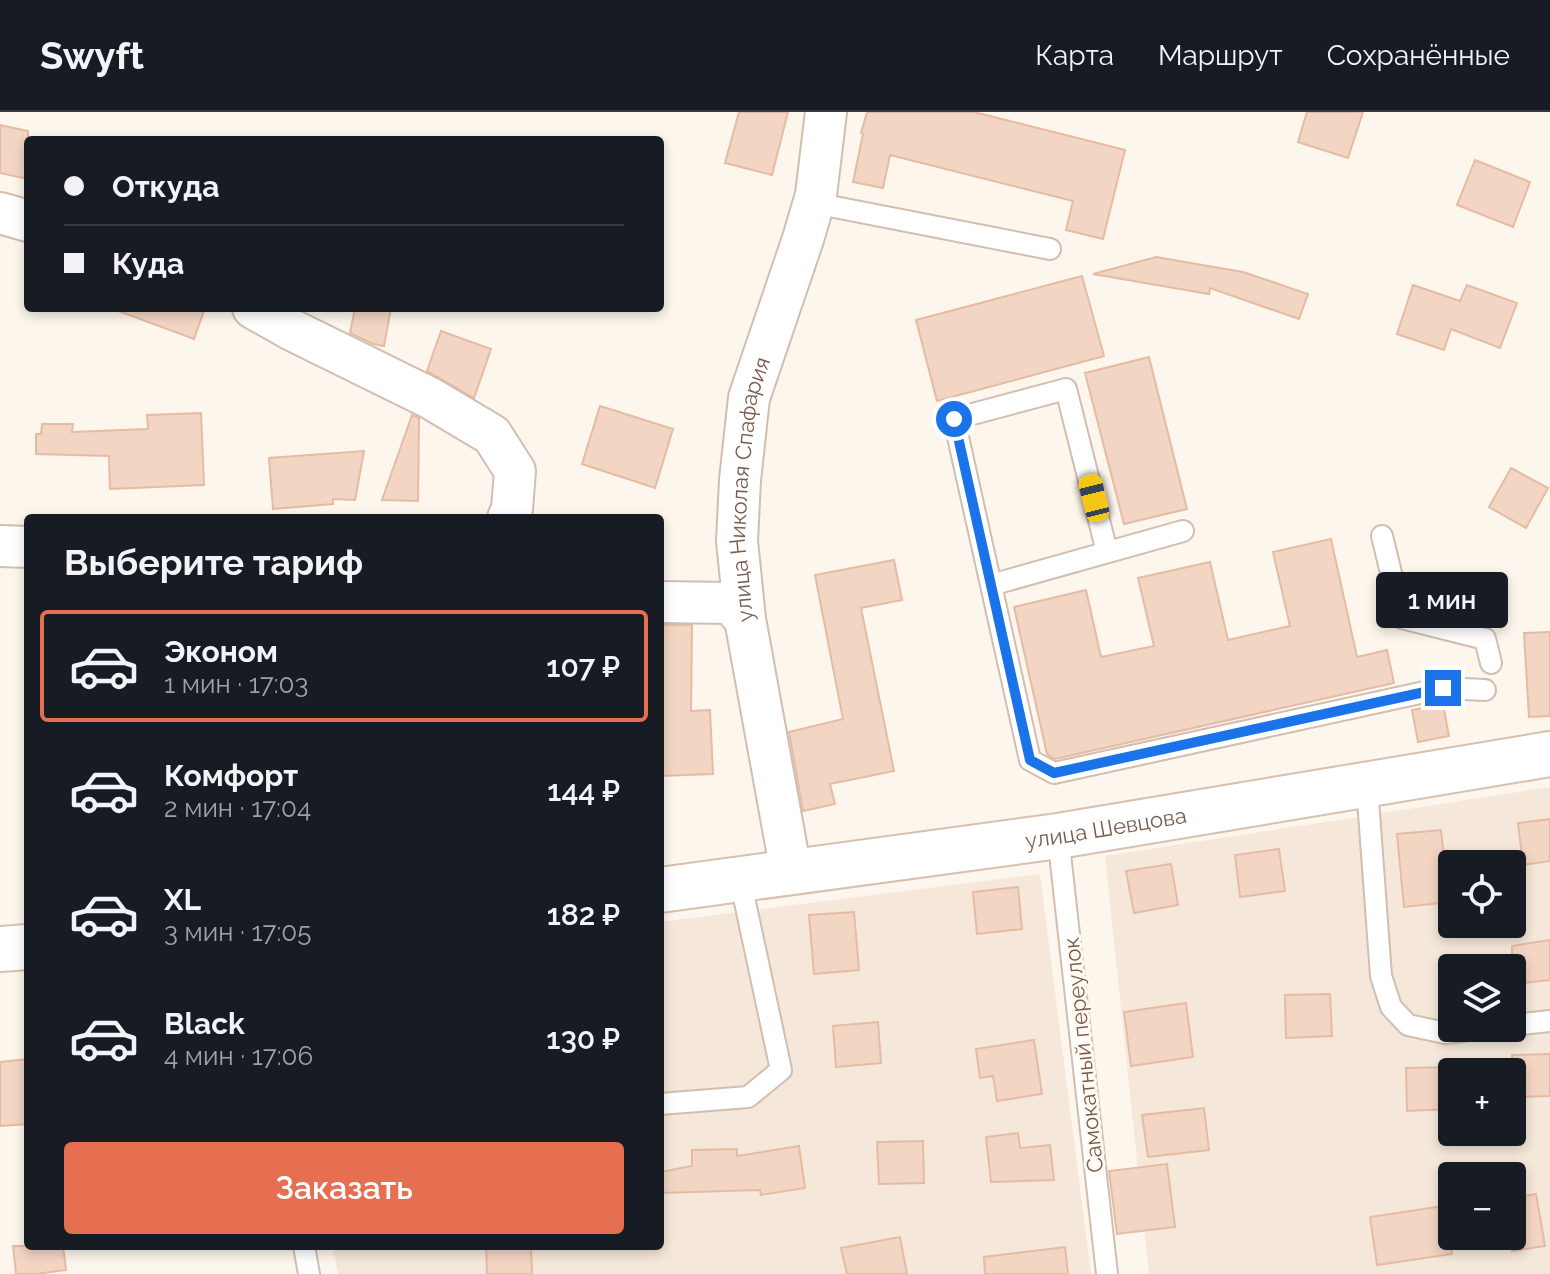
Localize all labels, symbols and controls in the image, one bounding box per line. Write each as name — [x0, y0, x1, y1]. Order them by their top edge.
text: Swyft — [40, 33, 144, 78]
text: Карта — [1035, 39, 1114, 72]
text: Маршрут — [1158, 39, 1283, 72]
text: Сохранённые — [1327, 39, 1510, 72]
text: Откуда — [112, 169, 219, 204]
text: Куда — [112, 246, 184, 281]
street label: улица Николая Спафария — [724, 353, 775, 623]
route start — [936, 401, 972, 437]
car — [1077, 472, 1111, 524]
text: Выберите тариф — [64, 541, 363, 583]
callout: 1 мин — [1377, 572, 1509, 628]
text: 1 мин — [1408, 585, 1476, 615]
icon: car — [68, 630, 140, 702]
text: Эконом — [164, 634, 278, 669]
text: 107 ₽ — [546, 649, 620, 684]
text: 1 мин · 17:03 — [164, 669, 308, 699]
route end — [1425, 670, 1461, 706]
icon: car — [68, 754, 140, 826]
text: Комфорт — [164, 758, 298, 793]
text: 144 ₽ — [547, 773, 620, 808]
text: 2 мин · 17:04 — [164, 793, 311, 823]
street label: улица Шевцова — [1023, 802, 1188, 853]
map controls — [1438, 850, 1526, 1250]
button: locate — [1438, 850, 1526, 938]
icon: car — [68, 878, 140, 950]
text: XL — [164, 882, 201, 917]
text: 182 ₽ — [547, 897, 620, 932]
text: 3 мин · 17:05 — [164, 917, 311, 947]
street label: Самокатный переулок — [1058, 936, 1108, 1174]
button: layers — [1438, 954, 1526, 1042]
icon: car — [68, 1002, 140, 1074]
text: Black — [164, 1006, 245, 1041]
text: 130 ₽ — [546, 1021, 620, 1056]
text: 4 мин · 17:06 — [164, 1041, 313, 1071]
button: + — [1438, 1058, 1526, 1146]
button: Заказать — [64, 1142, 624, 1234]
button: − — [1438, 1162, 1526, 1250]

